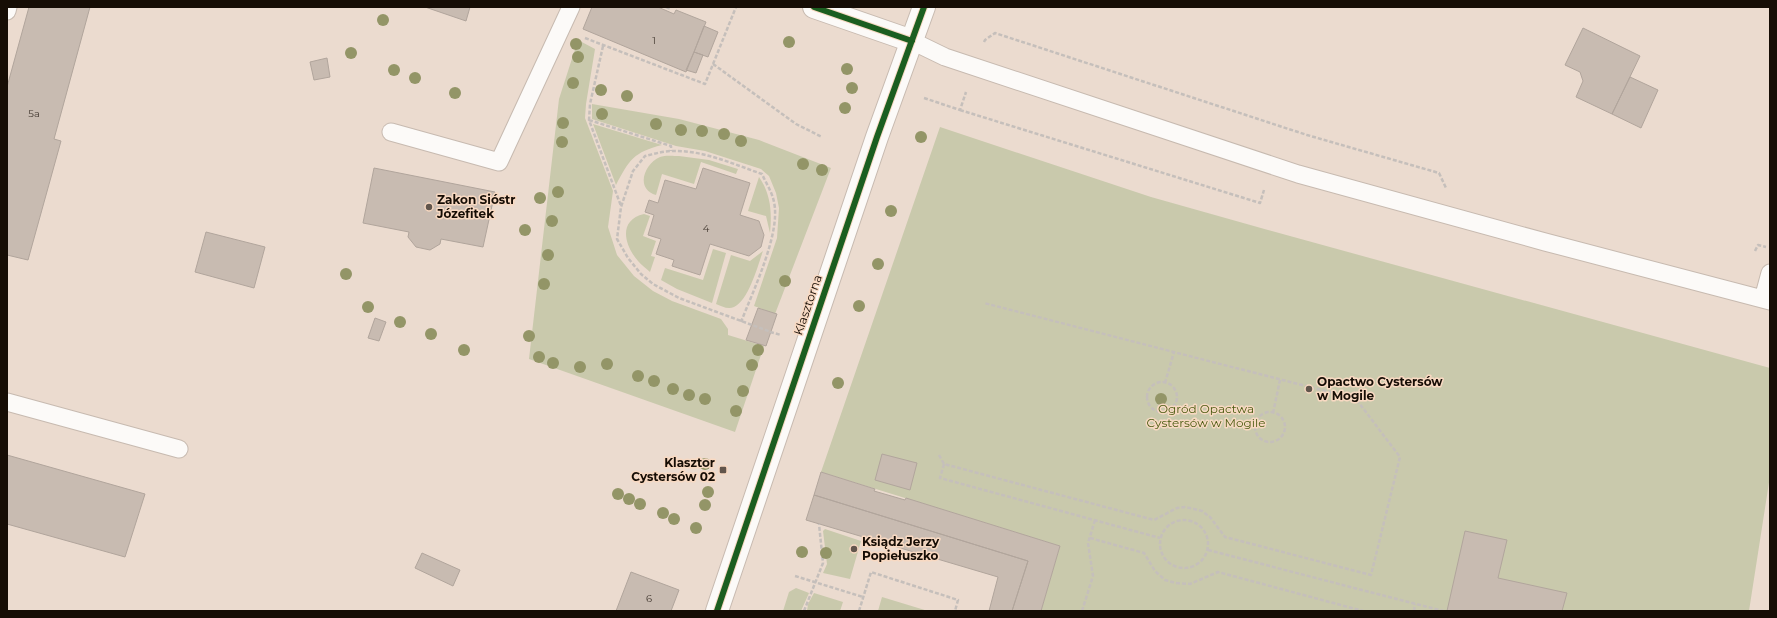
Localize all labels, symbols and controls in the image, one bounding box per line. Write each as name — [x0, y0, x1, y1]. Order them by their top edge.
house number: 1 — [652, 34, 656, 47]
house number: 5a — [28, 107, 40, 120]
place label: Zakon Sióstr Józefitek — [436, 192, 516, 221]
marker: Zakon Sióstr Józefitek — [424, 202, 434, 212]
house number: 4 — [703, 222, 710, 235]
street label: Klasztorna — [790, 273, 825, 337]
place label: Opactwo Cystersów w Mogile — [1317, 374, 1443, 403]
marker: Opactwo Cystersów w Mogile — [1304, 384, 1314, 394]
park label: Ogród Opactwa Cystersów w Mogile — [1147, 401, 1265, 430]
place label: Klasztor Cystersów 02 — [631, 455, 715, 484]
marker: Klasztor Cystersów 02 — [718, 465, 728, 475]
place label: Ksiądz Jerzy Popiełuszko — [862, 534, 940, 563]
marker: Ksiądz Jerzy Popiełuszko — [849, 544, 859, 554]
house number: 6 — [646, 592, 652, 605]

